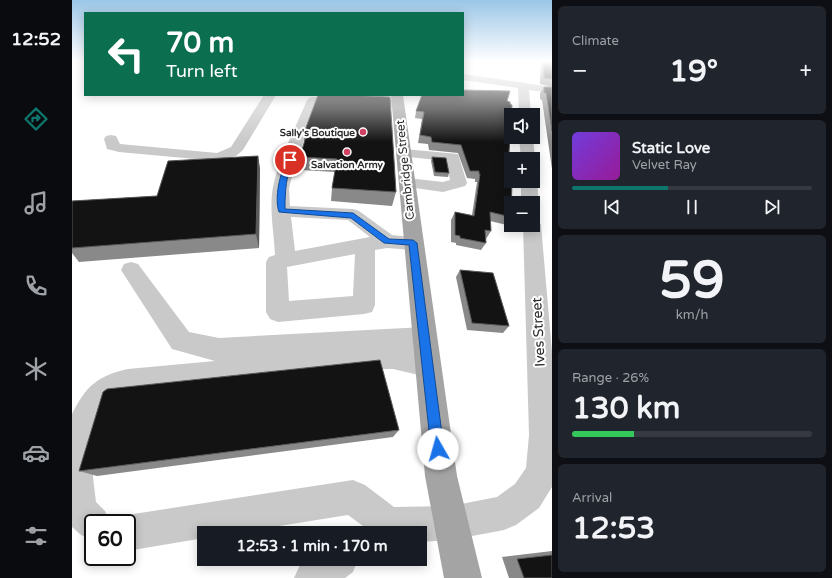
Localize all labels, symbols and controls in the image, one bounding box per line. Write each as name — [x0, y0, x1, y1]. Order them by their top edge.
text: 70 m — [166, 26, 234, 60]
text: 12:52 — [11, 28, 61, 50]
icon: left — [100, 28, 152, 80]
text: Climate — [572, 33, 619, 49]
text: 19° — [669, 53, 718, 90]
text: − — [572, 58, 588, 84]
text: + — [800, 58, 812, 84]
text: Turn left — [166, 60, 238, 82]
icon: directions — [22, 105, 50, 133]
map controls — [504, 108, 540, 232]
button: sound — [504, 108, 540, 144]
street label: Cambridge Street — [393, 119, 417, 221]
place label: Sally's Boutique — [280, 127, 355, 139]
marker: Sally's Boutique — [358, 127, 368, 137]
text: Static Love — [632, 139, 710, 157]
pin — [273, 143, 307, 177]
marker: Salvation Army — [342, 147, 352, 157]
icon: arrive — [279, 149, 301, 171]
button: + — [504, 152, 540, 188]
text: Velvet Ray — [632, 157, 697, 173]
place label: Salvation Army — [311, 159, 384, 171]
icon: music — [22, 189, 50, 217]
button: − — [504, 196, 540, 232]
icon: previous — [601, 196, 623, 218]
icon: pause — [681, 196, 703, 218]
icon: next — [761, 196, 783, 218]
text: 59 — [659, 249, 725, 312]
icon: phone — [22, 272, 50, 300]
street label: Ives Street — [528, 296, 549, 367]
text: km/h — [676, 307, 708, 323]
icon: climate — [22, 355, 50, 383]
text: Range · 26% — [572, 370, 649, 386]
text: 130 km — [572, 390, 680, 427]
position arrow — [417, 428, 459, 470]
icon: car — [22, 439, 50, 467]
text: Arrival — [572, 490, 612, 506]
text: 12:53 — [572, 510, 655, 547]
speed limit sign: 60 — [84, 514, 136, 566]
icon: filters — [22, 522, 50, 550]
text: 12:53 · 1 min · 170 m — [237, 537, 387, 555]

